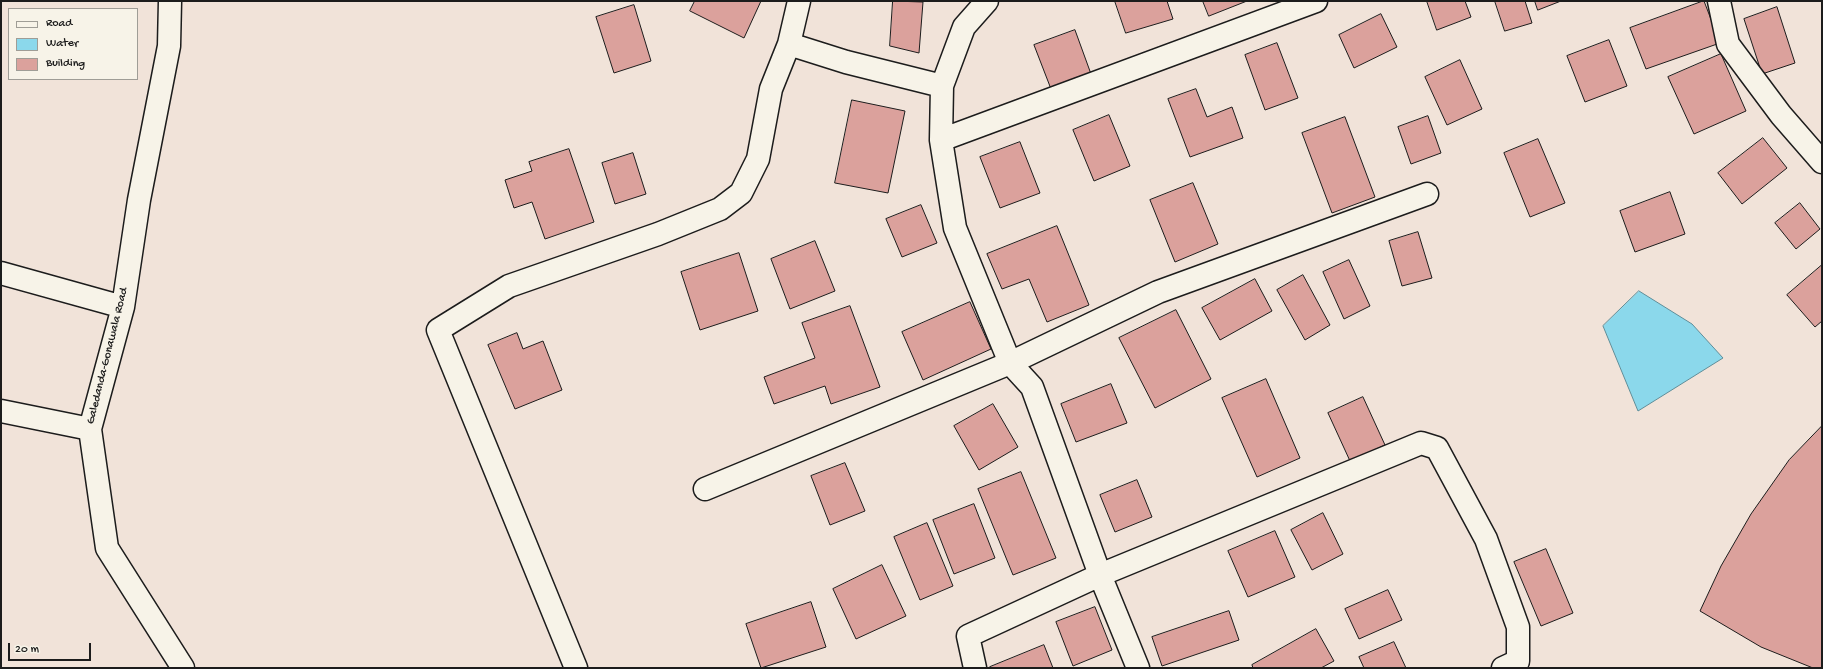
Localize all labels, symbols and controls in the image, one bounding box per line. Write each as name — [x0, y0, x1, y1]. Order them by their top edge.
legend — [8, 8, 138, 80]
text: Road — [46, 17, 72, 31]
text: Water — [46, 37, 78, 51]
text: Building — [46, 57, 85, 71]
street label: Galedanda-Gonawala Road — [84, 286, 132, 426]
scale bar — [10, 635, 93, 661]
text: 20 m — [15, 643, 39, 657]

